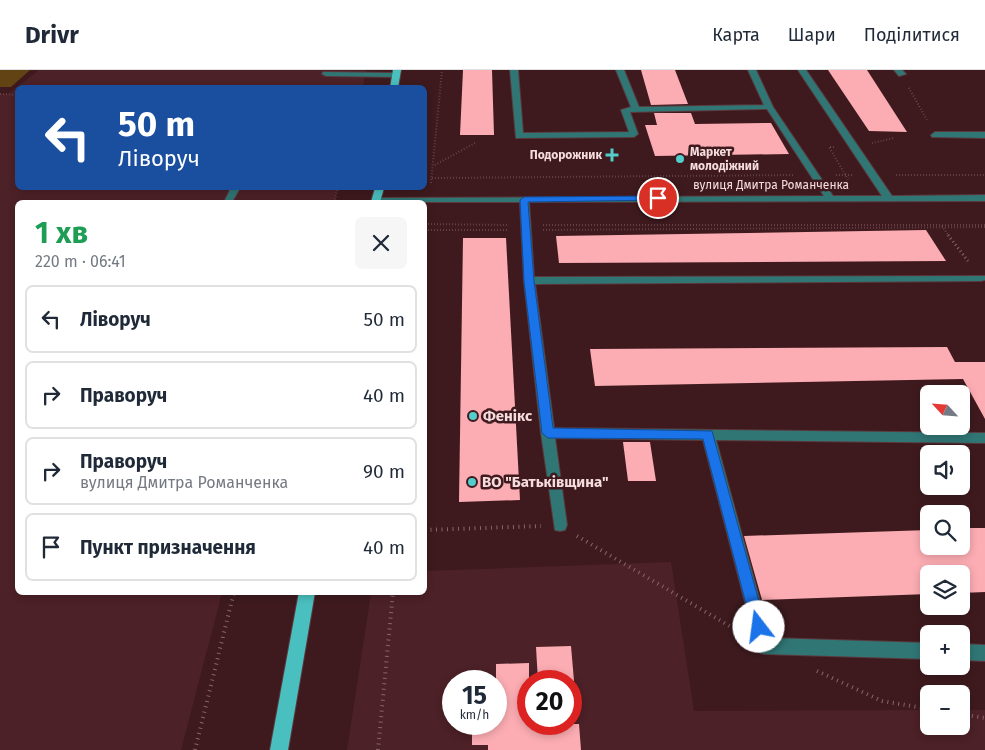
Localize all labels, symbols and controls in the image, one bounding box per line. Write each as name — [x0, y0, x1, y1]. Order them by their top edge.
text: Drivr — [25, 21, 79, 49]
text: Карта — [712, 24, 760, 46]
text: Шари — [788, 24, 836, 46]
text: Поділитися — [864, 24, 960, 46]
text: 50 m — [118, 103, 195, 145]
icon: left — [35, 105, 100, 170]
text: Ліворуч — [118, 145, 200, 172]
place label: Маркет молодіжний — [690, 145, 759, 173]
place label: Подорожник — [530, 148, 602, 162]
marker: Подорожник — [606, 149, 618, 161]
marker: Маркет молодіжний — [674, 153, 686, 165]
pin — [637, 177, 679, 219]
street label: вулиця Дмитра Романченка — [693, 178, 849, 192]
icon: arrive — [644, 184, 672, 212]
text: 1 хв — [35, 215, 88, 251]
button: close — [355, 217, 407, 269]
text: 220 m · 06:41 — [35, 252, 126, 271]
icon: left — [37, 305, 65, 333]
text: Ліворуч — [80, 308, 151, 331]
text: 50 m — [364, 308, 405, 331]
icon: right — [37, 381, 65, 409]
text: Праворуч — [80, 384, 167, 407]
text: 40 m — [363, 384, 405, 407]
north arrow — [920, 385, 970, 435]
map controls — [920, 385, 970, 735]
place label: Фенікс — [483, 407, 533, 425]
marker: Фенікс — [467, 410, 479, 422]
button: sound — [920, 445, 970, 495]
text: Праворуч — [80, 450, 167, 473]
icon: right — [37, 457, 65, 485]
text: 90 m — [363, 460, 405, 483]
text: вулиця Дмитра Романченка — [80, 473, 288, 492]
place label: ВО "Батьківщина" — [482, 473, 609, 491]
marker: ВО "Батьківщина" — [466, 476, 478, 488]
button: search — [920, 505, 970, 555]
icon: arrive — [37, 533, 65, 561]
text: Пункт призначення — [80, 536, 256, 559]
text: 40 m — [363, 536, 405, 559]
button: layers — [920, 565, 970, 615]
position arrow — [732, 600, 784, 652]
button: + — [920, 625, 970, 675]
speed limit sign: 20 — [517, 670, 582, 735]
text: 15 — [462, 681, 487, 711]
button: − — [920, 685, 970, 735]
text: km/h — [460, 708, 489, 722]

